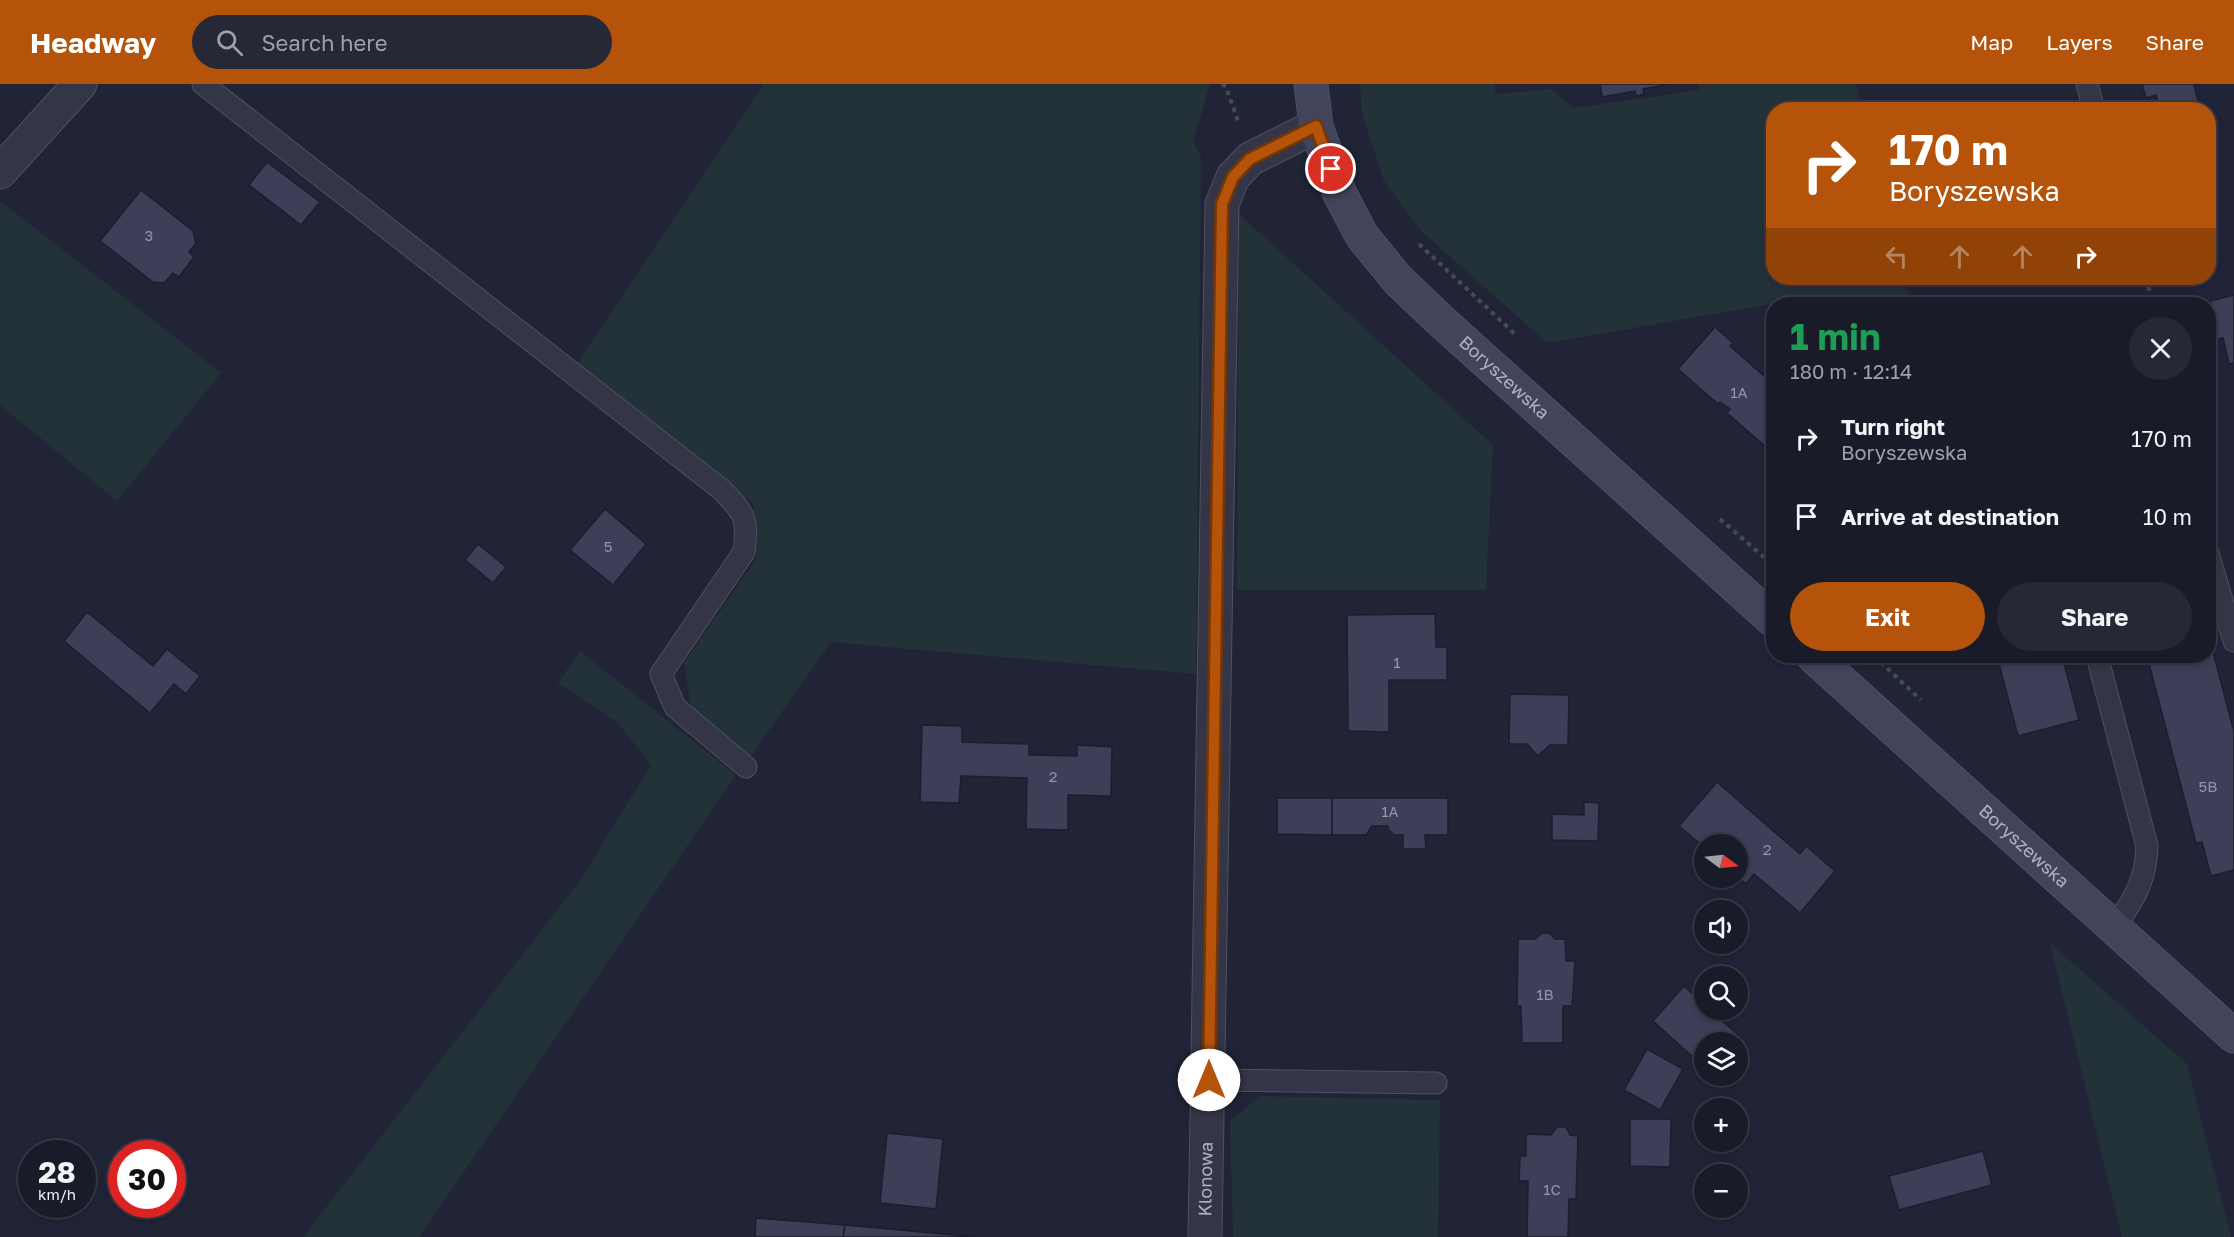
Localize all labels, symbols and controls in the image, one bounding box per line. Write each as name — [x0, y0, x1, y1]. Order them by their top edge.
search box — [192, 15, 612, 69]
text: Headway — [30, 26, 156, 59]
icon: search — [213, 26, 246, 59]
text: Search here — [261, 29, 387, 56]
text: Map — [1970, 29, 2013, 55]
text: Layers — [2046, 29, 2113, 55]
text: Share — [2146, 29, 2204, 55]
text: 170 m — [1889, 124, 2008, 174]
icon: right — [1790, 126, 1868, 204]
pin — [1305, 143, 1356, 194]
icon: arrive — [1314, 152, 1347, 185]
text: Boryszewska — [1889, 175, 2060, 207]
house number: 3 — [145, 226, 153, 244]
icon: left — [1880, 240, 1913, 273]
icon: ahead — [1943, 240, 1976, 273]
icon: ahead — [2006, 240, 2039, 273]
icon: right — [2069, 240, 2102, 273]
text: 1 min — [1790, 315, 1881, 358]
button: close — [2129, 317, 2192, 380]
street label: Boryszewska — [1455, 331, 1554, 423]
text: 180 m · 12:14 — [1790, 359, 1912, 383]
house number: 1A — [1730, 383, 1748, 401]
text: Turn right — [1841, 413, 1945, 440]
icon: right — [1790, 422, 1823, 455]
text: 170 m — [2131, 425, 2192, 452]
text: Boryszewska — [1841, 440, 1967, 464]
icon: arrive — [1790, 500, 1823, 533]
text: Arrive at destination — [1841, 503, 2059, 530]
text: 10 m — [2143, 503, 2192, 530]
house number: 5 — [604, 537, 612, 555]
button: Exit — [1790, 582, 1985, 651]
button: Share — [1997, 582, 2192, 651]
house number: 1 — [1393, 653, 1401, 671]
house number: 2 — [1049, 767, 1057, 785]
house number: 5B — [2199, 777, 2217, 795]
street label: Boryszewska — [1975, 799, 2074, 892]
house number: 1A — [1381, 802, 1399, 820]
north arrow — [1694, 834, 1748, 888]
map controls — [1694, 834, 1748, 1218]
house number: 2 — [1763, 840, 1771, 858]
button: sound — [1694, 900, 1748, 954]
button: search — [1694, 966, 1748, 1020]
house number: 1B — [1536, 985, 1554, 1003]
button: layers — [1694, 1032, 1748, 1086]
position arrow — [1177, 1048, 1241, 1112]
button: + — [1694, 1098, 1748, 1152]
speed limit sign: 30 — [108, 1140, 186, 1218]
street label: Klonowa — [1193, 1141, 1217, 1217]
text: 28 — [38, 1154, 76, 1190]
button: − — [1694, 1164, 1748, 1218]
house number: 1C — [1543, 1180, 1561, 1198]
text: km/h — [38, 1185, 76, 1203]

